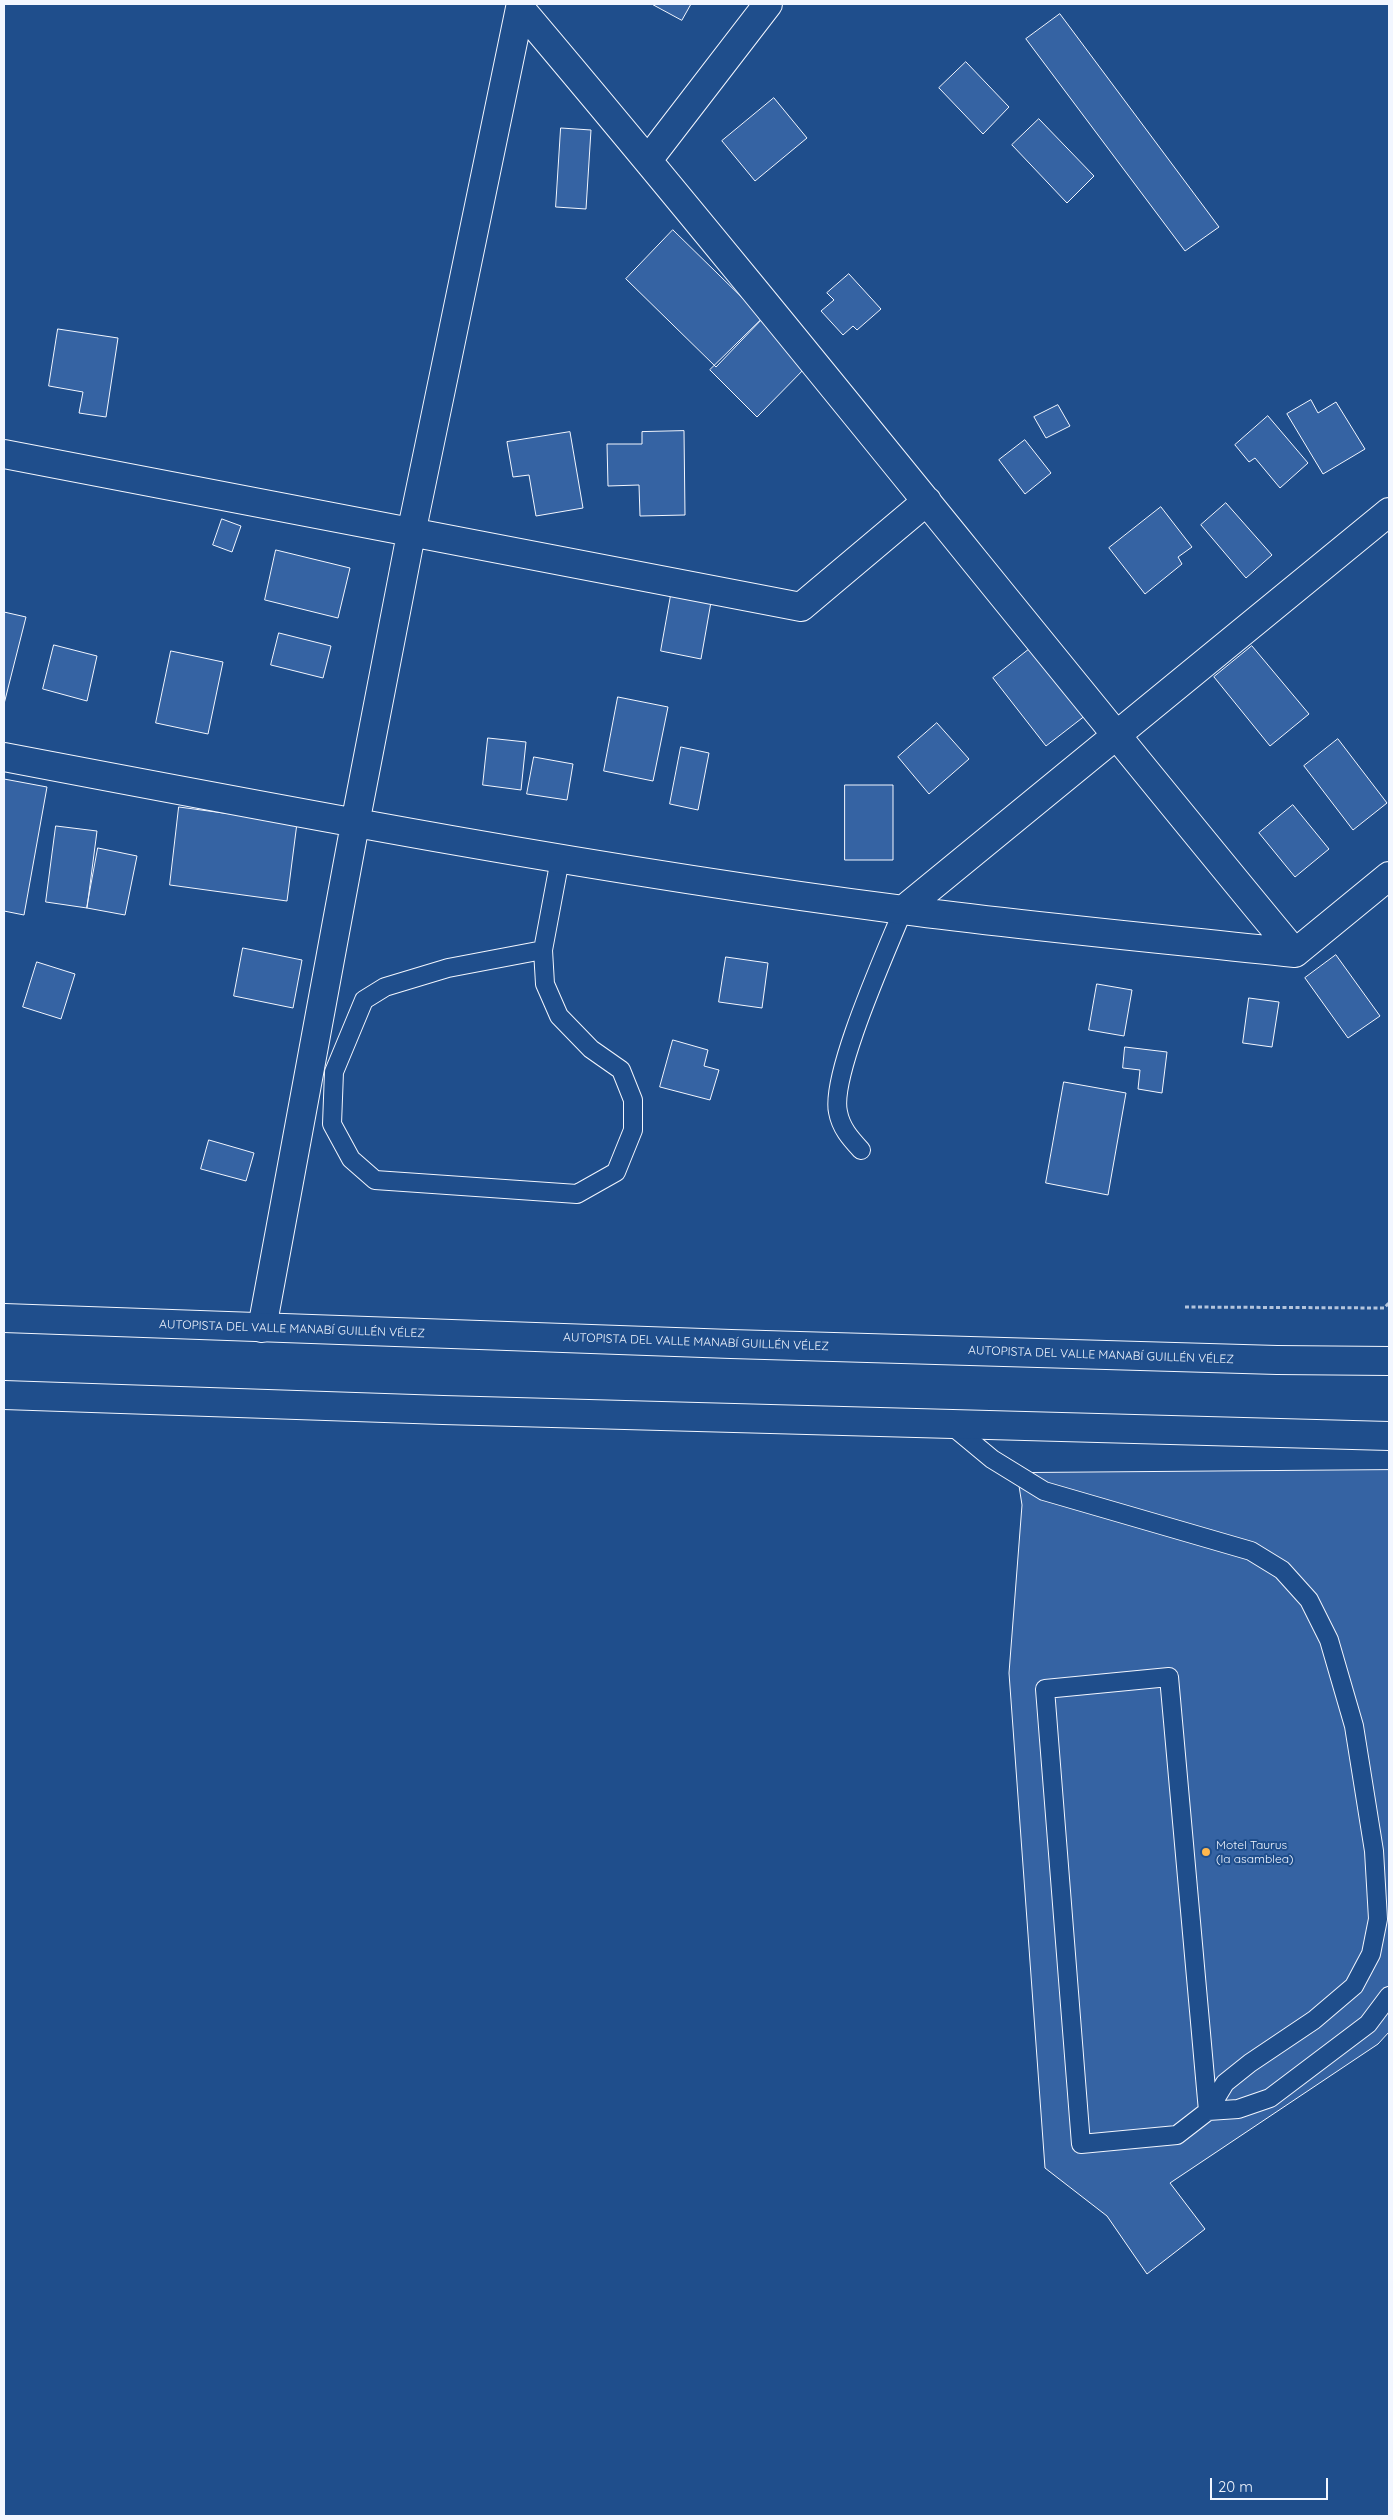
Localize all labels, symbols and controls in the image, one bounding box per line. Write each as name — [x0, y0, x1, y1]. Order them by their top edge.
street label: AUTOPISTA DEL VALLE MANABÍ GUILLÉN VÉLEZ — [159, 1317, 425, 1341]
street label: AUTOPISTA DEL VALLE MANABÍ GUILLÉN VÉLEZ — [563, 1330, 829, 1354]
street label: AUTOPISTA DEL VALLE MANABÍ GUILLÉN VÉLEZ — [968, 1343, 1234, 1367]
place label: Motel Taurus (la asamblea) — [1216, 1838, 1294, 1866]
marker: Motel Taurus (la asamblea) — [1200, 1846, 1212, 1858]
scale bar — [1213, 2468, 1330, 2500]
text: 20 m — [1218, 2477, 1253, 2496]

